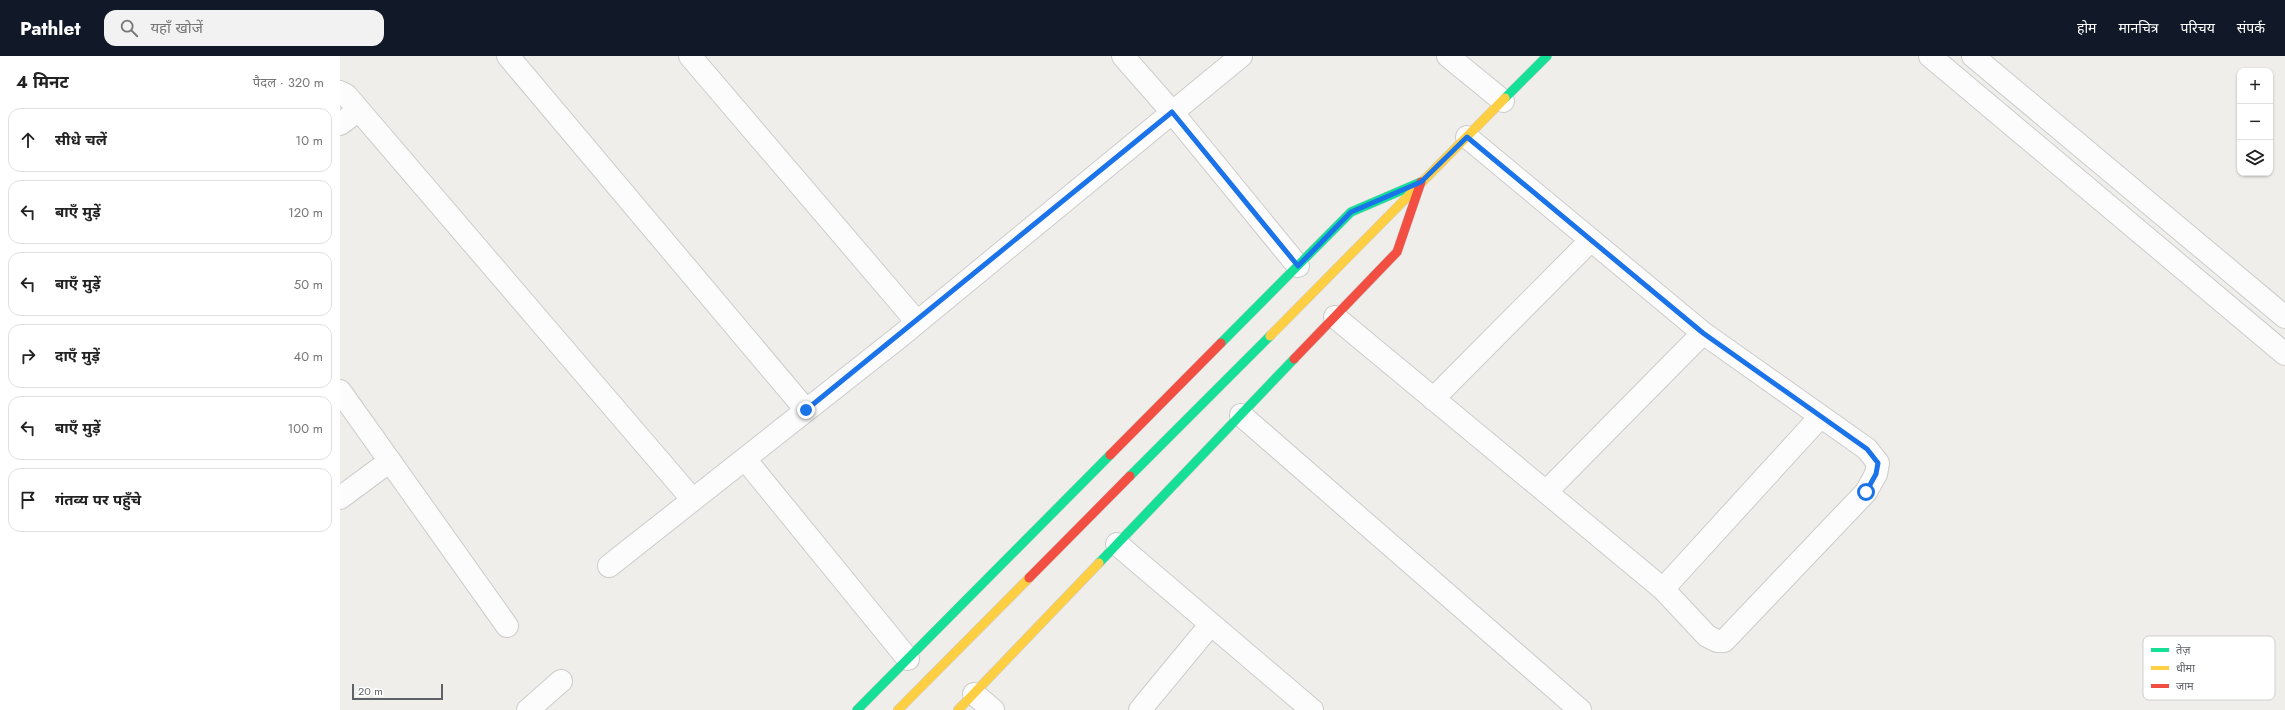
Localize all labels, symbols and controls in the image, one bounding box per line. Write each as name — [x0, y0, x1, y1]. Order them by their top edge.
search box — [104, 10, 384, 46]
text: Pathlet — [20, 15, 80, 42]
icon: search — [118, 17, 140, 39]
text: यहाँ खोजें — [150, 17, 203, 39]
text: होम — [2077, 18, 2096, 38]
text: मानचित्र — [2118, 18, 2159, 38]
text: परिचय — [2181, 18, 2215, 38]
text: संपर्क — [2237, 18, 2265, 38]
map controls — [2237, 68, 2273, 176]
button: + — [2237, 68, 2273, 104]
text: 4 मिनट — [16, 70, 69, 94]
text: पैदल · 320 m — [253, 73, 324, 92]
button: − — [2237, 104, 2273, 140]
icon: ahead — [17, 129, 39, 151]
text: सीधे चलें — [55, 129, 107, 151]
text: 10 m — [295, 131, 323, 150]
button: layers — [2237, 140, 2273, 176]
icon: left — [17, 201, 39, 223]
text: बाएँ मुड़ें — [55, 201, 101, 223]
text: 120 m — [288, 203, 323, 222]
icon: left — [17, 273, 39, 295]
text: बाएँ मुड़ें — [55, 273, 101, 295]
text: 50 m — [294, 275, 323, 294]
icon: right — [17, 345, 39, 367]
text: दाएँ मुड़ें — [55, 345, 100, 367]
text: 40 m — [294, 347, 323, 366]
route end — [797, 401, 815, 419]
icon: left — [17, 417, 39, 439]
text: बाएँ मुड़ें — [55, 417, 101, 439]
text: 100 m — [288, 419, 323, 438]
route start — [1857, 483, 1875, 501]
icon: arrive — [17, 489, 39, 511]
text: गंतव्य पर पहुँचे — [55, 489, 141, 511]
legend — [2143, 636, 2275, 700]
text: तेज़ — [2176, 642, 2191, 658]
text: धीमा — [2176, 660, 2195, 676]
text: जाम — [2176, 678, 2194, 694]
scale bar — [352, 682, 443, 701]
text: 20 m — [358, 683, 383, 699]

